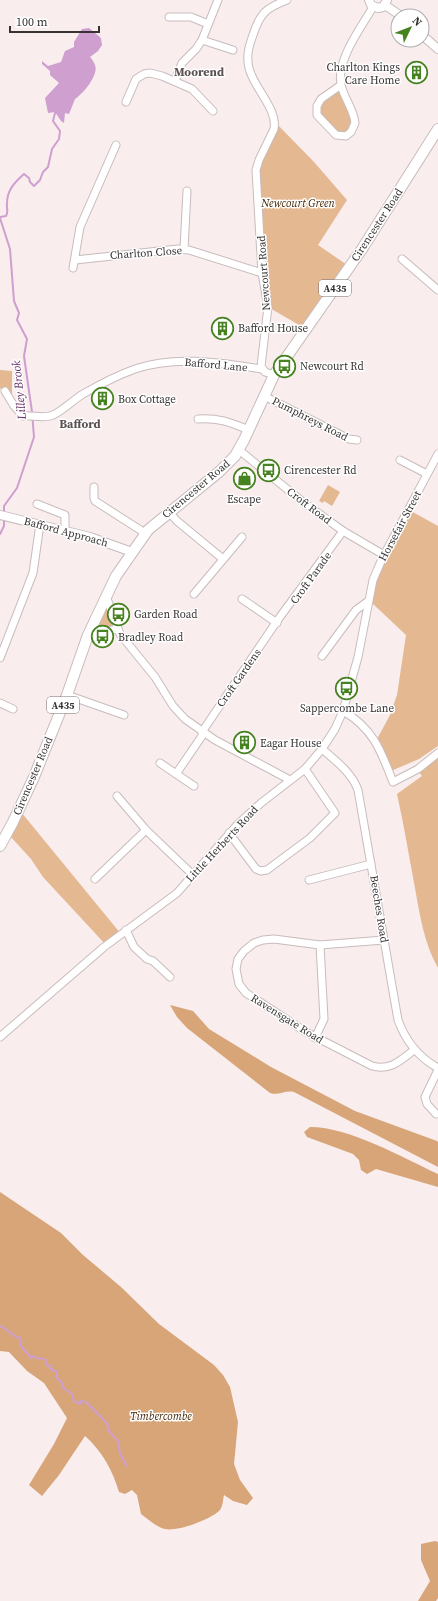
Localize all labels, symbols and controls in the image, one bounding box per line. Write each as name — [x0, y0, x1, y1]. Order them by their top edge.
scale bar — [10, 8, 99, 34]
north arrow — [390, 8, 430, 48]
text: N — [409, 13, 425, 30]
text: 100 m — [16, 14, 48, 30]
place label: Charlton Kings Care Home — [326, 60, 400, 88]
building icon: Charlton Kings Care Home — [403, 60, 429, 86]
district label: Moorend — [174, 64, 224, 80]
street label: Cirencester Road — [348, 185, 407, 264]
park label: Newcourt Green — [260, 196, 335, 211]
street label: Newcourt Road — [254, 234, 274, 311]
street label: Charlton Close — [109, 243, 183, 263]
road number: A435 — [319, 280, 351, 296]
building icon: Bafford House — [209, 315, 235, 341]
place label: Bafford House — [238, 321, 309, 336]
bus stop icon: Newcourt Rd — [272, 353, 298, 379]
street label: Bafford Lane — [184, 355, 249, 375]
water label: Lilley Brook — [8, 359, 30, 421]
place label: Newcourt Rd — [300, 359, 364, 374]
building icon: Box Cottage — [90, 386, 116, 412]
place label: Box Cottage — [118, 392, 176, 407]
street label: Pumphreys Road — [269, 393, 351, 445]
district label: Bafford — [59, 416, 101, 432]
street label: Cirencester Road — [159, 456, 234, 522]
bus stop icon: Cirencester Rd — [255, 457, 281, 483]
place label: Cirencester Rd — [284, 463, 357, 478]
shop icon: Escape — [231, 466, 257, 492]
street label: Croft Road — [284, 484, 335, 528]
street label: Horsefair Street — [375, 488, 425, 564]
place label: Escape — [227, 492, 261, 507]
street label: Bafford Approach — [22, 514, 110, 551]
street label: Croft Parade — [287, 549, 335, 607]
bus stop icon: Garden Road — [105, 601, 131, 627]
place label: Garden Road — [134, 607, 198, 622]
bus stop icon: Bradley Road — [90, 624, 116, 650]
place label: Bradley Road — [118, 630, 184, 645]
street label: Croft Gardens — [213, 646, 265, 710]
bus stop icon: Sappercombe Lane — [334, 675, 360, 701]
road number: A435 — [47, 697, 79, 713]
place label: Sappercombe Lane — [300, 701, 394, 716]
building icon: Eagar House — [232, 730, 258, 756]
street label: Cirencester Road — [10, 734, 57, 818]
place label: Eagar House — [260, 736, 322, 751]
street label: Little Herberts Road — [182, 802, 262, 886]
street label: Beeches Road — [366, 874, 392, 944]
street label: Ravensgate Road — [248, 991, 327, 1048]
park label: Timbercombe — [130, 1409, 192, 1424]

